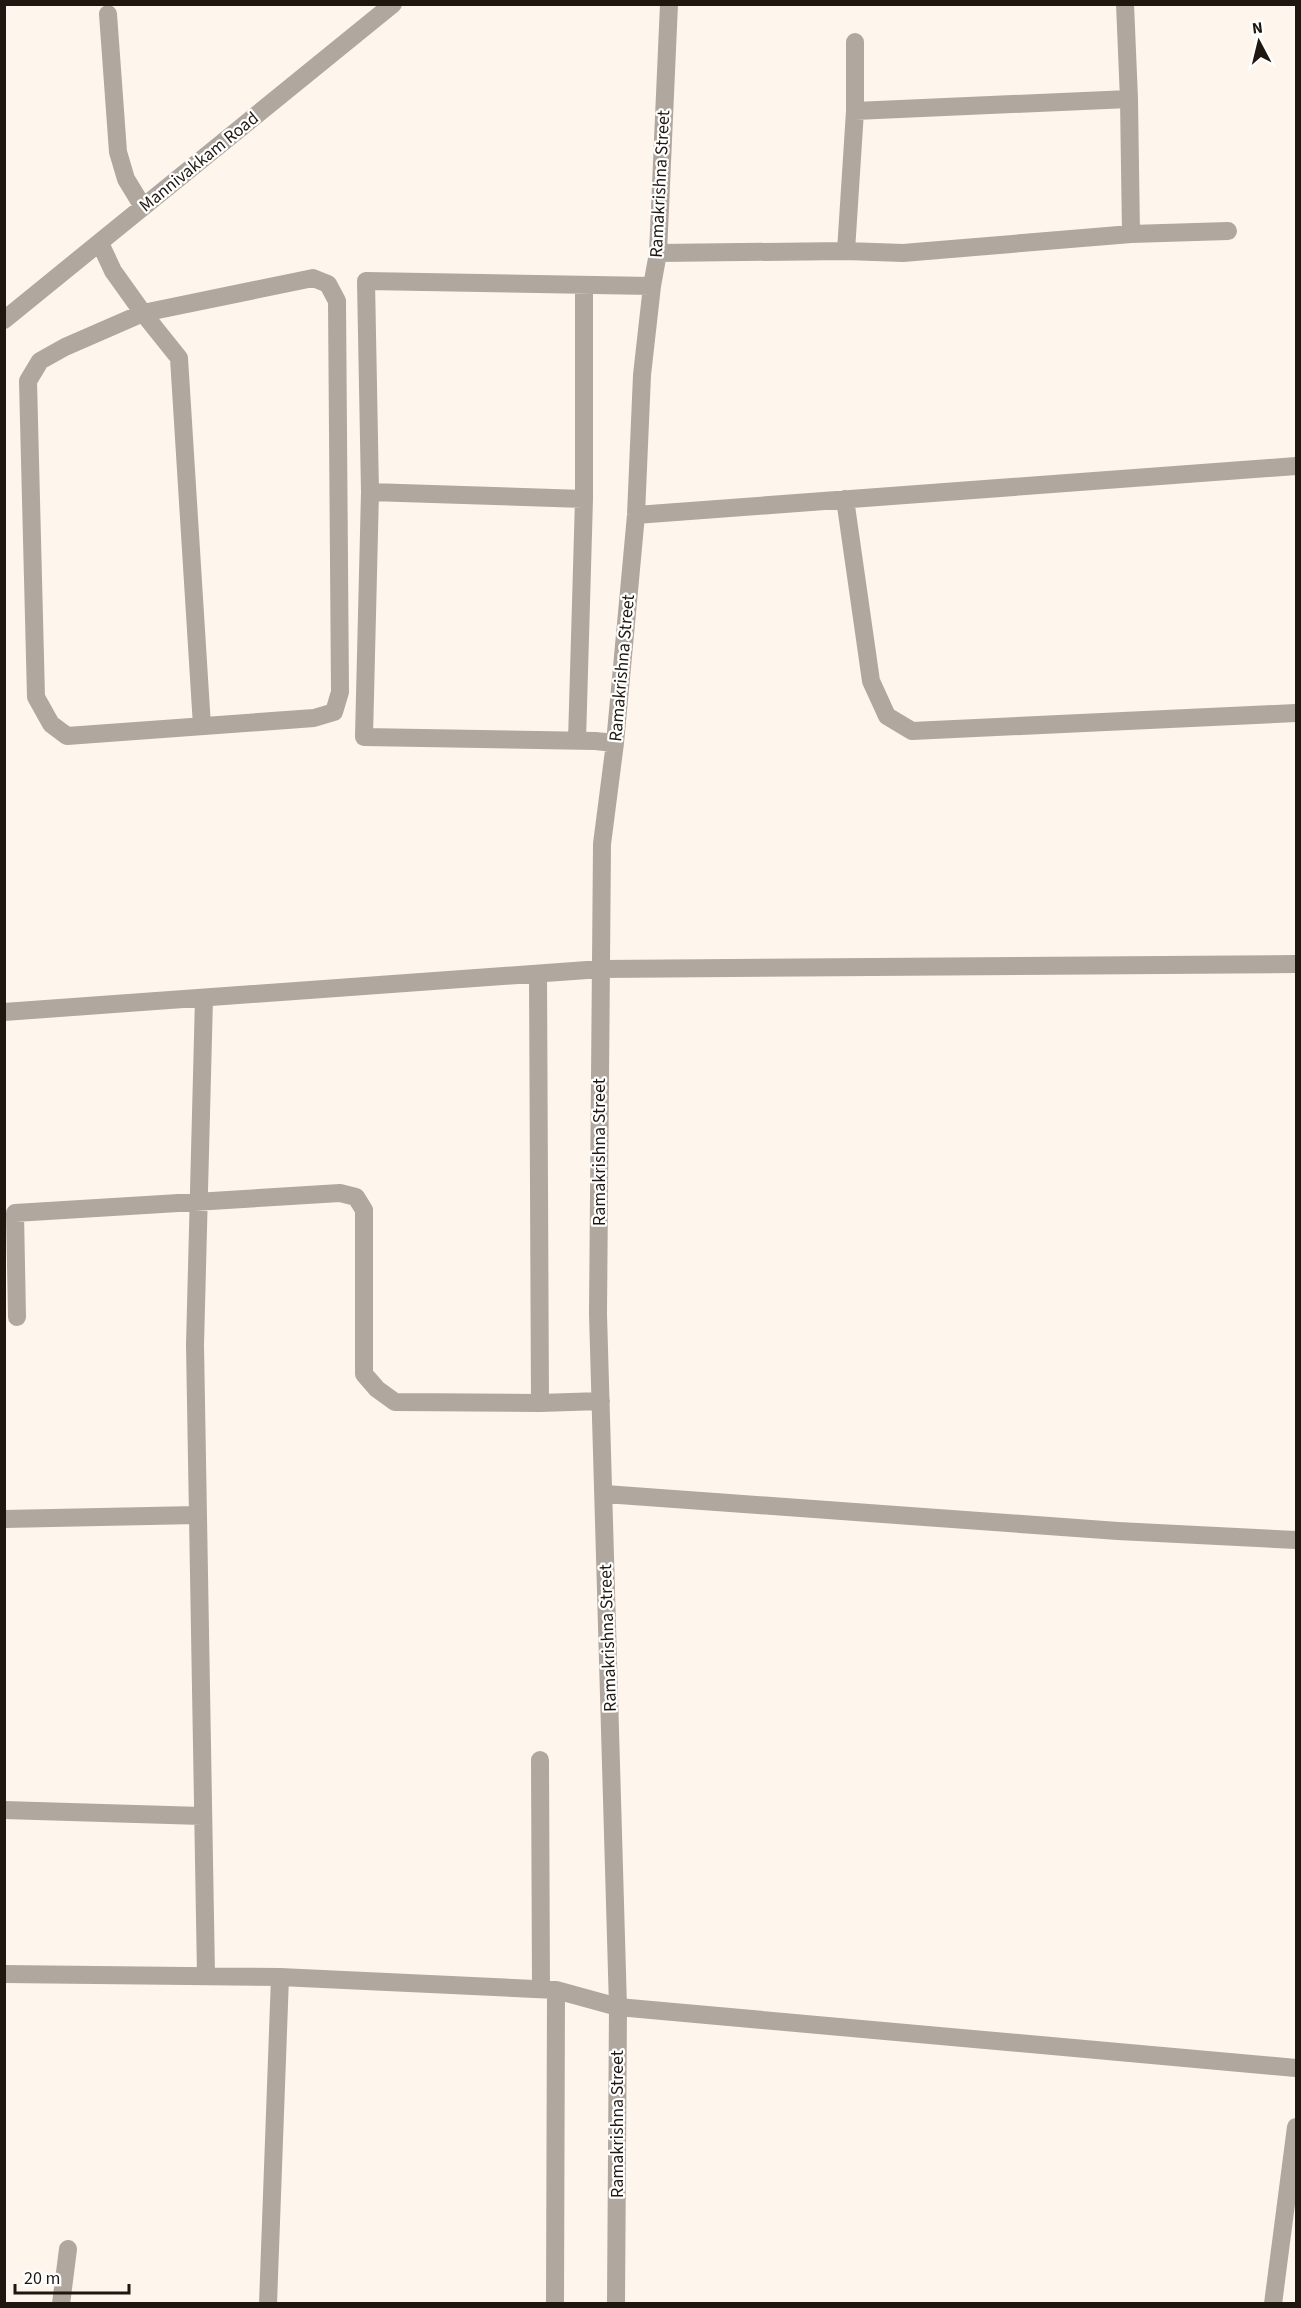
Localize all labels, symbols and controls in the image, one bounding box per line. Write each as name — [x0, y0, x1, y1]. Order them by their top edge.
north arrow — [1229, 12, 1289, 72]
text: N — [1251, 17, 1264, 40]
street label: Mannivakkam Road — [134, 106, 264, 218]
street label: Ramakrishna Street — [644, 110, 676, 258]
street label: Ramakrishna Street — [603, 593, 641, 743]
street label: Ramakrishna Street — [587, 1078, 612, 1226]
street label: Ramakrishna Street — [593, 1564, 623, 1712]
street label: Ramakrishna Street — [605, 2050, 630, 2198]
scale bar — [15, 2257, 129, 2295]
text: 20 m — [24, 2266, 60, 2291]

